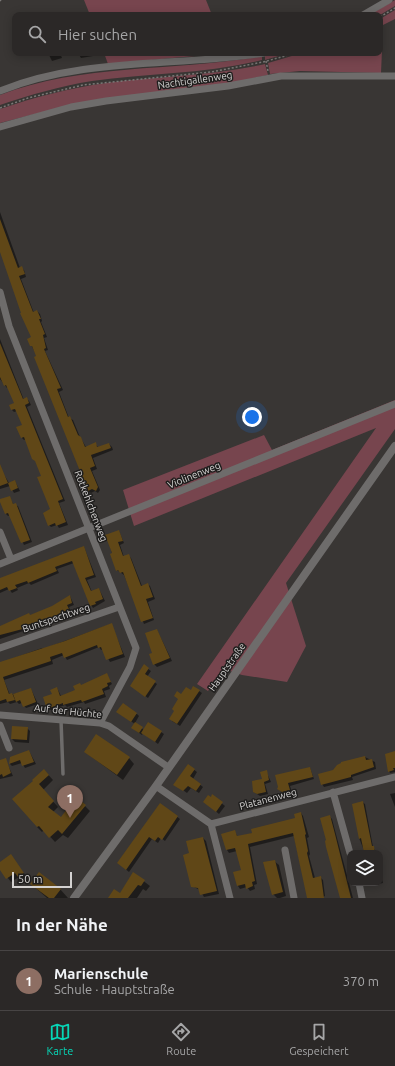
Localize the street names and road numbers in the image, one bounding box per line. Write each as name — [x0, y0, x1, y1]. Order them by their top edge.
street label: Nachtigallenweg — [157, 69, 233, 91]
street label: Violinenweg — [166, 459, 222, 491]
street label: Rotkehlchenweg — [72, 469, 110, 543]
street label: Buntspechtweg — [21, 601, 91, 635]
street label: Hauptstraße — [206, 641, 248, 693]
street label: Auf der Hüchte — [33, 702, 103, 720]
street label: Platanenweg — [238, 786, 298, 812]

